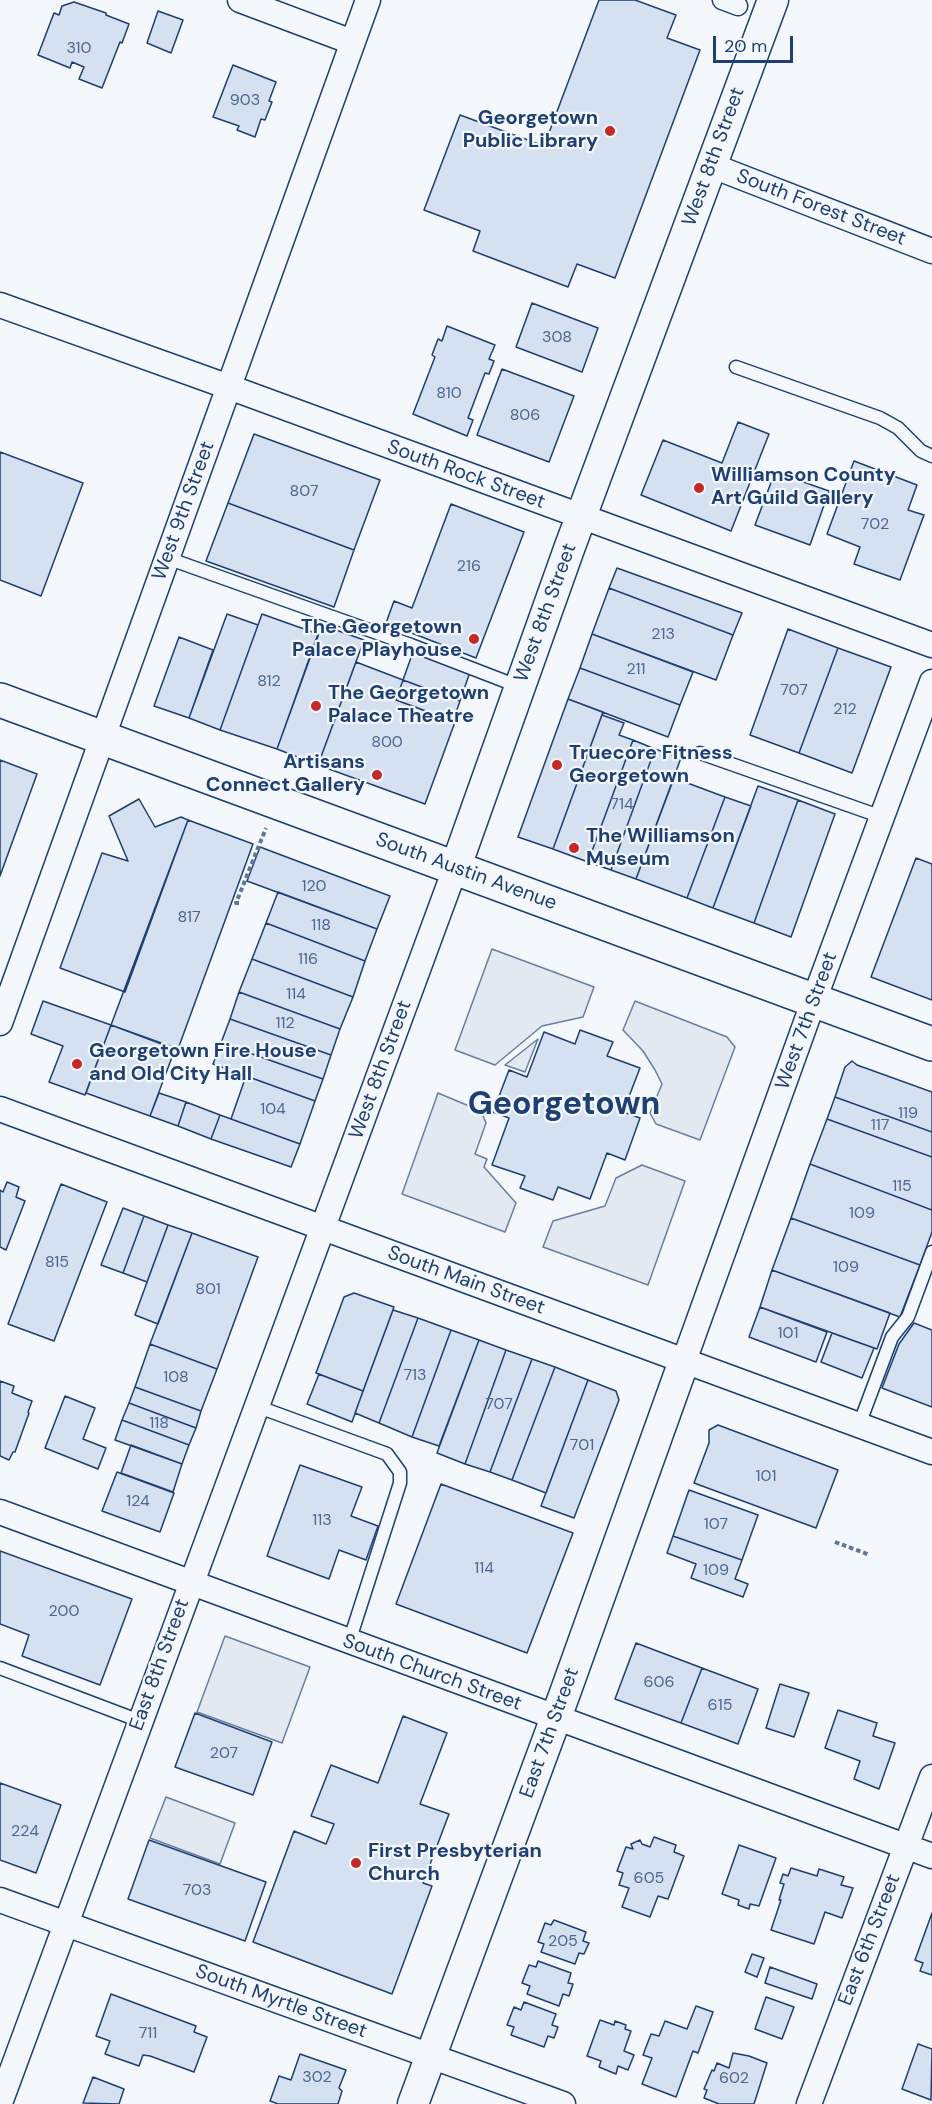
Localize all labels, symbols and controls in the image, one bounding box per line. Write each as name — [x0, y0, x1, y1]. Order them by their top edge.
scale bar — [716, 24, 796, 62]
text: 20 m — [724, 34, 767, 58]
house number: 310 — [66, 39, 92, 59]
street label: West 8th Street — [678, 84, 750, 230]
house number: 903 — [230, 91, 260, 111]
place label: Georgetown Public Library — [463, 107, 598, 154]
marker: Georgetown Public Library — [603, 124, 617, 138]
street label: South Forest Street — [733, 165, 909, 251]
house number: 308 — [542, 328, 572, 348]
house number: 810 — [436, 384, 462, 404]
house number: 806 — [510, 406, 540, 426]
street label: South Rock Street — [384, 435, 548, 515]
street label: West 9th Street — [148, 438, 220, 584]
place label: Williamson County Art Guild Gallery — [711, 464, 896, 511]
marker: Williamson County Art Guild Gallery — [692, 481, 706, 495]
house number: 807 — [290, 482, 318, 502]
house number: 702 — [861, 515, 889, 535]
street label: West 8th Street — [510, 540, 582, 686]
house number: 216 — [457, 557, 481, 577]
place label: The Georgetown Palace Playhouse — [292, 616, 462, 663]
house number: 213 — [651, 625, 675, 645]
marker: The Georgetown Palace Playhouse — [467, 632, 481, 646]
house number: 211 — [626, 660, 646, 680]
house number: 812 — [257, 672, 281, 692]
house number: 707 — [780, 681, 808, 701]
place label: The Georgetown Palace Theatre — [328, 682, 489, 729]
marker: The Georgetown Palace Theatre — [309, 699, 323, 713]
house number: 212 — [833, 700, 857, 720]
house number: 800 — [371, 733, 403, 753]
place label: Truecore Fitness Georgetown — [569, 742, 733, 789]
place label: Artisans Connect Gallery — [206, 751, 365, 798]
marker: Truecore Fitness Georgetown — [550, 758, 564, 772]
marker: Artisans Connect Gallery — [370, 768, 384, 782]
house number: 714 — [610, 795, 634, 815]
place label: The Williamson Museum — [586, 825, 735, 872]
street label: South Austin Avenue — [372, 828, 560, 916]
marker: The Williamson Museum — [567, 841, 581, 855]
house number: 120 — [302, 877, 326, 897]
house number: 817 — [178, 908, 200, 928]
house number: 118 — [311, 916, 331, 936]
street label: West 7th Street — [771, 949, 843, 1093]
house number: 116 — [298, 950, 318, 970]
house number: 114 — [286, 985, 306, 1005]
street label: West 8th Street — [345, 997, 417, 1143]
house number: 112 — [275, 1014, 295, 1034]
place label: Georgetown Fire House and Old City Hall — [89, 1040, 317, 1087]
marker: Georgetown Fire House and Old City Hall — [70, 1057, 84, 1071]
district label: Georgetown — [468, 1087, 660, 1125]
house number: 104 — [260, 1100, 286, 1120]
house number: 119 — [898, 1104, 918, 1124]
house number: 117 — [871, 1116, 889, 1136]
house number: 115 — [892, 1177, 912, 1197]
house number: 109 — [849, 1204, 875, 1224]
street label: South Main Street — [384, 1241, 548, 1321]
house number: 815 — [45, 1253, 69, 1273]
house number: 109 — [833, 1258, 859, 1278]
house number: 801 — [195, 1280, 221, 1300]
house number: 101 — [778, 1324, 798, 1344]
house number: 713 — [403, 1366, 427, 1386]
house number: 108 — [163, 1368, 189, 1388]
house number: 707 — [485, 1395, 513, 1415]
house number: 118 — [149, 1414, 169, 1434]
house number: 701 — [570, 1436, 594, 1456]
house number: 101 — [756, 1467, 776, 1487]
house number: 124 — [126, 1492, 150, 1512]
house number: 113 — [312, 1511, 332, 1531]
house number: 107 — [704, 1515, 728, 1535]
house number: 114 — [474, 1559, 494, 1579]
house number: 109 — [703, 1561, 729, 1581]
street label: East 8th Street — [125, 1596, 195, 1734]
house number: 200 — [49, 1602, 79, 1622]
street label: South Church Street — [339, 1629, 525, 1717]
street label: East 7th Street — [515, 1665, 585, 1801]
house number: 606 — [643, 1673, 675, 1693]
house number: 615 — [708, 1696, 732, 1716]
house number: 207 — [210, 1744, 238, 1764]
house number: 224 — [11, 1822, 39, 1842]
place label: First Presbyterian Church — [368, 1840, 542, 1887]
marker: First Presbyterian Church — [349, 1856, 363, 1870]
house number: 605 — [634, 1869, 664, 1889]
street label: East 6th Street — [834, 1871, 906, 2009]
house number: 703 — [183, 1881, 211, 1901]
house number: 205 — [548, 1932, 578, 1952]
street label: South Myrtle Street — [192, 1960, 370, 2044]
house number: 711 — [139, 2024, 157, 2044]
house number: 302 — [302, 2068, 332, 2088]
house number: 602 — [719, 2069, 749, 2089]

